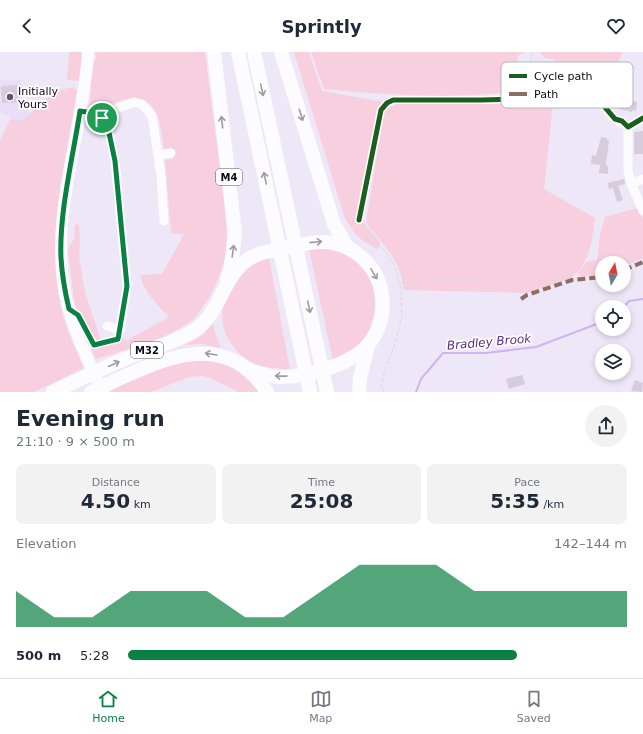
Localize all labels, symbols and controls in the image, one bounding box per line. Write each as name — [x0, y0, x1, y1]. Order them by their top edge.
icon: back — [16, 15, 38, 37]
icon: heart — [605, 15, 627, 37]
text: Sprintly — [281, 16, 362, 37]
legend — [501, 62, 633, 108]
text: Cycle path — [534, 70, 593, 83]
one-way arrow — [259, 83, 267, 96]
place label: Initially Yours — [17, 85, 58, 111]
text: Path — [534, 88, 558, 101]
marker: Initially Yours — [5, 92, 15, 102]
pin — [85, 101, 119, 135]
icon: arrive — [91, 107, 113, 129]
one-way arrow — [298, 108, 305, 121]
one-way arrow — [218, 116, 226, 129]
road number: M4 — [216, 169, 242, 185]
one-way arrow — [261, 172, 269, 185]
one-way arrow — [309, 239, 322, 246]
one-way arrow — [229, 245, 237, 258]
north arrow — [595, 256, 631, 292]
map controls — [595, 256, 631, 380]
one-way arrow — [371, 268, 379, 280]
one-way arrow — [305, 300, 313, 313]
button: locate — [595, 300, 631, 336]
water label: Bradley Brook — [446, 331, 533, 353]
road number: M32 — [131, 342, 163, 358]
button: layers — [595, 344, 631, 380]
one-way arrow — [204, 350, 217, 358]
one-way arrow — [108, 360, 120, 367]
one-way arrow — [275, 372, 288, 380]
button: share — [585, 405, 627, 447]
text: Evening run — [16, 406, 165, 431]
text: 21:10 · 9 × 500 m — [16, 434, 135, 449]
text: Distance — [92, 476, 140, 489]
text: Time — [308, 476, 335, 489]
text: Pace — [514, 476, 540, 489]
text: 4.50 — [81, 489, 130, 513]
text: 25:08 — [290, 489, 353, 513]
text: 5:35 — [490, 489, 540, 513]
text: km — [130, 498, 151, 511]
text: /km — [540, 498, 564, 511]
text: Elevation — [16, 536, 76, 551]
text: 142–144 m — [554, 536, 627, 551]
text: 500 m — [16, 648, 61, 663]
text: 5:28 — [80, 648, 109, 663]
tab: Home — [92, 688, 125, 725]
tab: Map — [309, 688, 332, 725]
tab: Saved — [517, 688, 551, 725]

